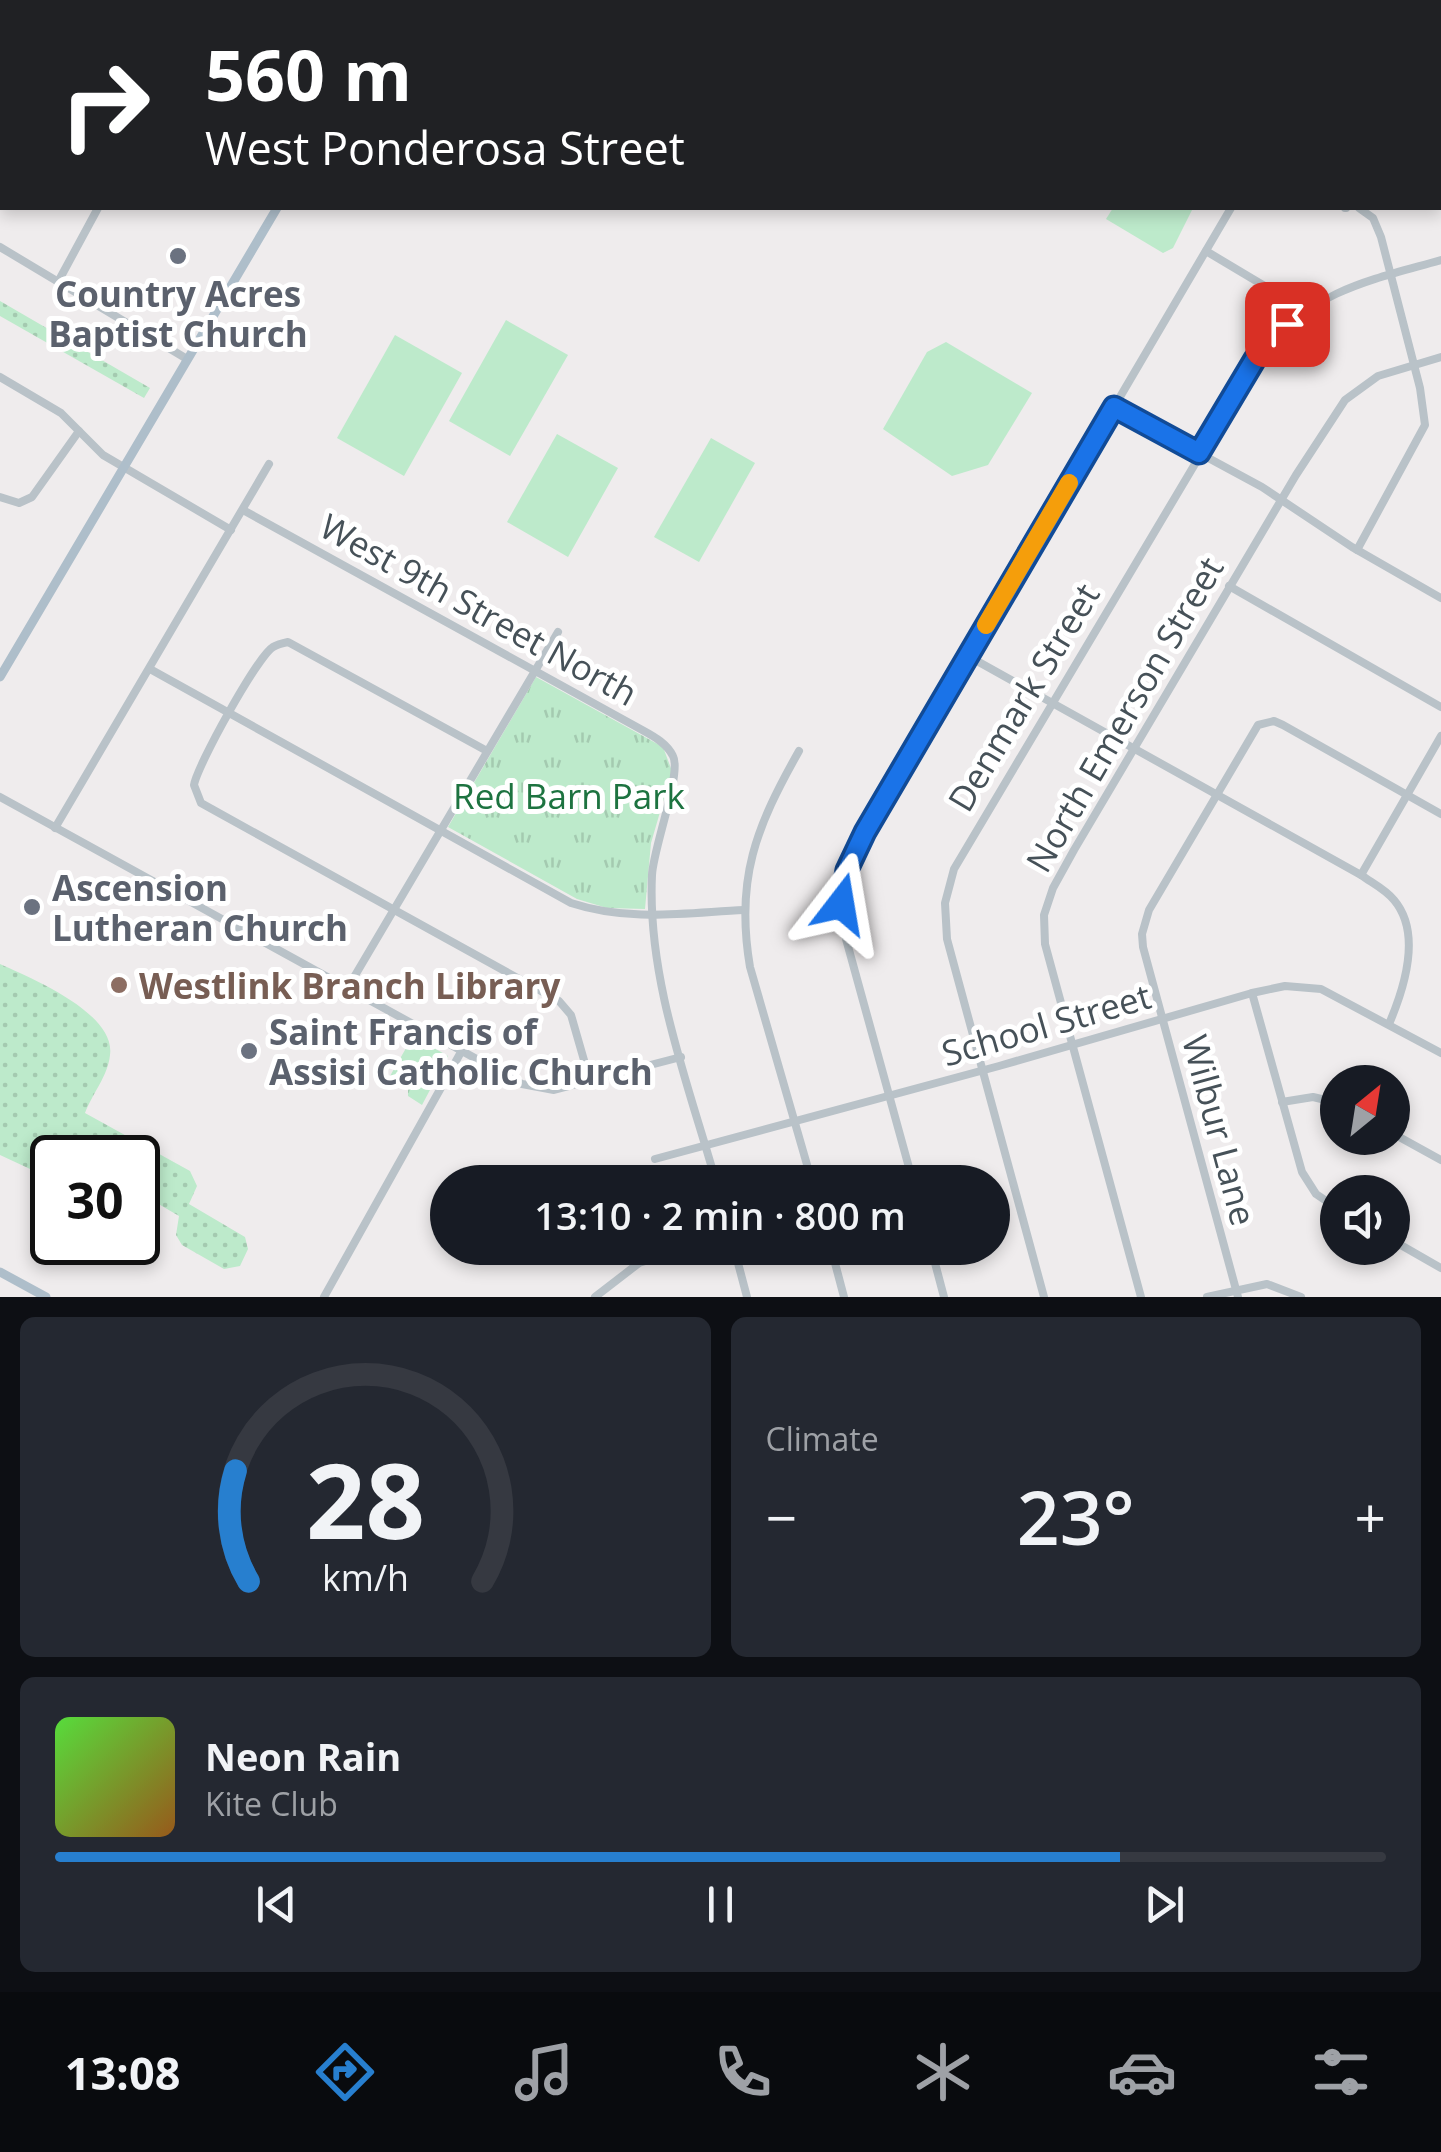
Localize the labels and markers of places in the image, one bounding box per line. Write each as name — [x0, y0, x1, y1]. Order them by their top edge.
marker: Country Acres Baptist Church — [167, 245, 189, 267]
place label: Country Acres Baptist Church — [48, 270, 308, 357]
pin — [1245, 282, 1330, 367]
place label: Ascension Lutheran Church — [52, 864, 348, 951]
marker: Ascension Lutheran Church — [21, 896, 43, 918]
place label: Westlink Branch Library — [139, 962, 560, 1009]
marker: Westlink Branch Library — [108, 974, 130, 996]
place label: Saint Francis of Assisi Catholic Church — [269, 1008, 653, 1095]
marker: Saint Francis of Assisi Catholic Church — [238, 1040, 260, 1062]

